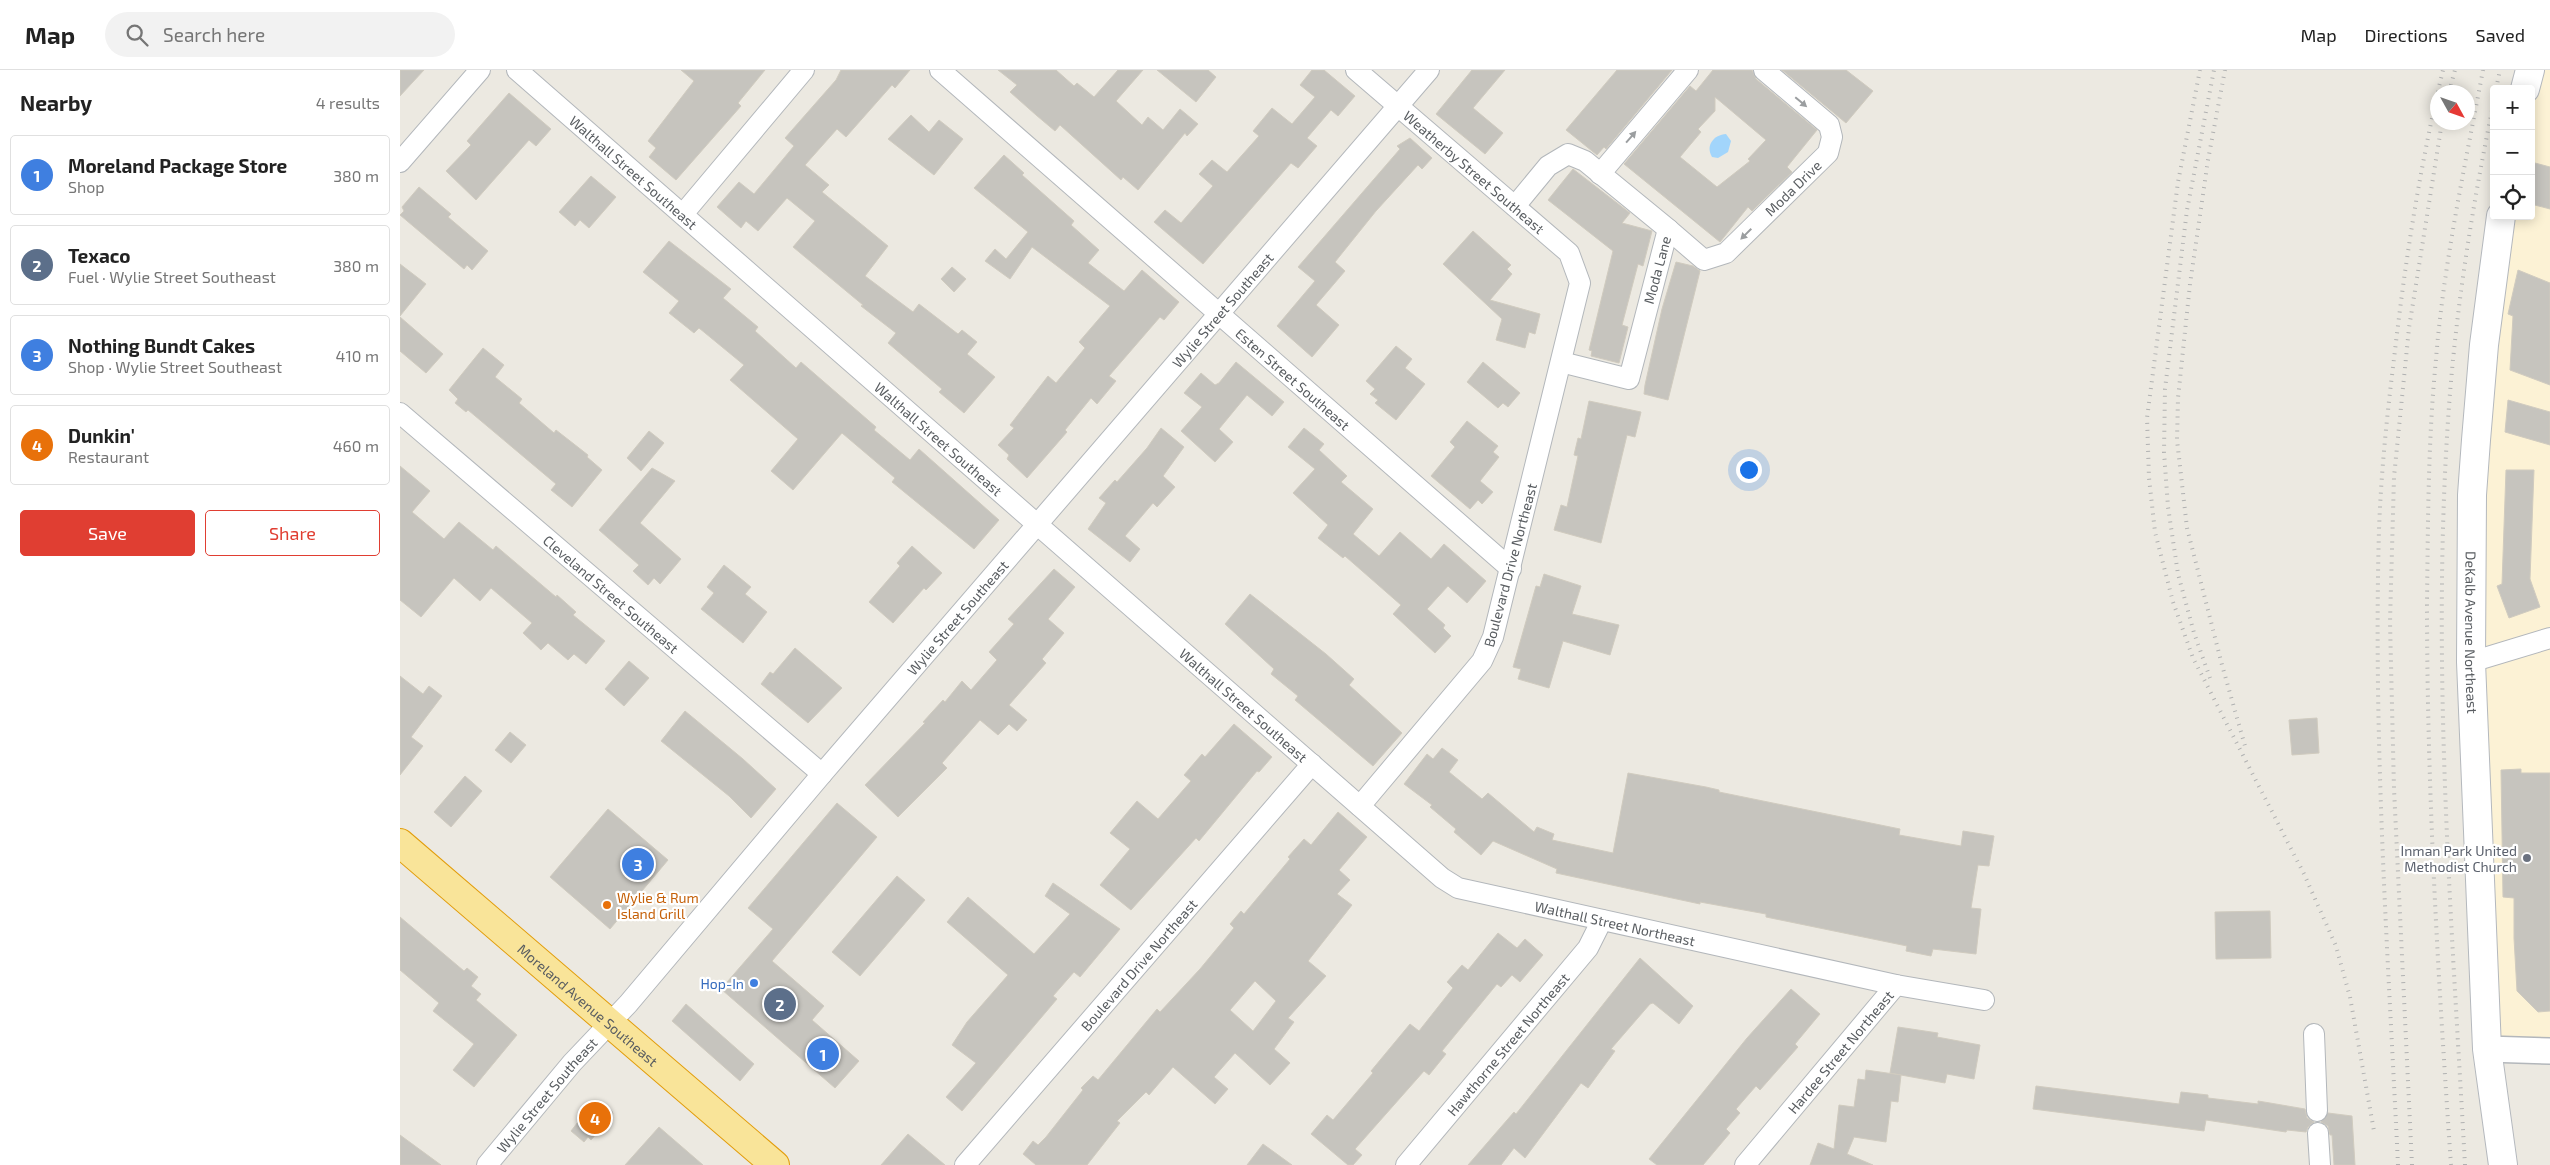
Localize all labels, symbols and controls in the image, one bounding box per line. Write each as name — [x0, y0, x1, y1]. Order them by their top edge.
search box — [105, 12, 455, 57]
text: Map — [25, 20, 75, 49]
icon: search — [123, 21, 151, 49]
text: Search here — [163, 23, 265, 46]
text: Map — [2300, 24, 2337, 46]
text: Directions — [2365, 24, 2448, 46]
text: Saved — [2476, 24, 2525, 46]
north arrow — [2430, 85, 2475, 130]
map controls — [2490, 85, 2535, 220]
button: + — [2490, 85, 2535, 130]
text: Nearby — [20, 90, 92, 115]
text: 4 results — [316, 93, 380, 112]
one-way arrow — [1795, 96, 1808, 107]
street label: Weatherby Street Southeast — [1400, 107, 1548, 237]
street label: Walthall Street Southeast — [566, 112, 701, 232]
one-way arrow — [1626, 130, 1637, 143]
button: − — [2490, 130, 2535, 175]
text: Moreland Package Store — [68, 154, 287, 177]
street label: Moda Drive — [1761, 156, 1824, 219]
text: 1 — [34, 166, 40, 185]
text: 380 m — [333, 166, 379, 185]
button: locate — [2490, 175, 2535, 220]
text: Shop — [68, 177, 105, 196]
one-way arrow — [1740, 228, 1752, 240]
street label: Moda Lane — [1640, 234, 1674, 306]
text: Texaco — [68, 244, 131, 267]
street label: Wylie Street Southeast — [1168, 249, 1276, 371]
text: 2 — [32, 256, 42, 275]
text: 380 m — [333, 256, 379, 275]
text: Fuel · Wylie Street Southeast — [68, 267, 276, 286]
street label: Esten Street Southeast — [1233, 324, 1354, 433]
text: Nothing Bundt Cakes — [68, 334, 255, 357]
text: 3 — [32, 346, 42, 365]
text: 410 m — [336, 346, 379, 365]
text: Shop · Wylie Street Southeast — [68, 357, 282, 376]
street label: Walthall Street Southeast — [871, 378, 1006, 499]
text: Dunkin' — [68, 424, 135, 447]
text: 4 — [32, 436, 42, 455]
text: 460 m — [333, 436, 379, 455]
text: Restaurant — [68, 447, 149, 466]
your location — [1736, 457, 1762, 483]
street label: Boulevard Drive Northeast — [1480, 481, 1540, 649]
button: Save — [20, 510, 195, 556]
button: Share — [205, 510, 380, 556]
street label: Cleveland Street Southeast — [540, 531, 682, 656]
street label: DeKalb Avenue Northeast — [2462, 551, 2482, 714]
street label: Wylie Street Southeast — [903, 556, 1011, 678]
street label: Walthall Street Southeast — [1176, 644, 1311, 765]
place label: Inman Park United Methodist Church — [2401, 842, 2517, 875]
pin: 3 — [622, 845, 654, 883]
marker: Inman Park United Methodist Church — [2521, 852, 2533, 864]
place label: Wylie & Rum Island Grill — [617, 889, 699, 922]
street label: Boulevard Drive Northeast — [1077, 895, 1200, 1034]
street label: Walthall Street Northeast — [1533, 897, 1697, 949]
marker: Wylie & Rum Island Grill — [601, 899, 613, 911]
street label: Moreland Avenue Southeast — [515, 940, 662, 1069]
street label: Hawthorne Street Northeast — [1443, 969, 1572, 1119]
place label: Hop-In — [700, 975, 744, 992]
marker: Hop-In — [748, 977, 760, 989]
pin: 2 — [764, 985, 796, 1023]
street label: Hardee Street Northeast — [1784, 987, 1897, 1117]
street label: Wylie Street Southeast — [493, 1034, 600, 1156]
pin: 1 — [807, 1035, 839, 1073]
pin: 4 — [579, 1099, 611, 1137]

